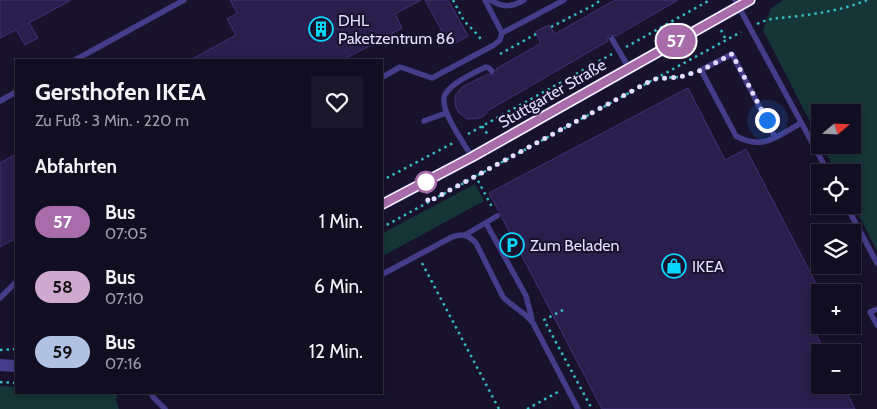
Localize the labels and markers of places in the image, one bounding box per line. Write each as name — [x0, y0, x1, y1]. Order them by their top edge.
place label: DHL Paketzentrum 86 — [338, 11, 455, 48]
building icon: DHL Paketzentrum 86 — [308, 16, 334, 42]
unlabelled marker — [415, 171, 437, 193]
parking icon: Zum Beladen — [499, 232, 525, 258]
place label: Zum Beladen — [530, 236, 620, 255]
shop icon: IKEA — [661, 253, 687, 279]
place label: IKEA — [692, 257, 724, 276]

